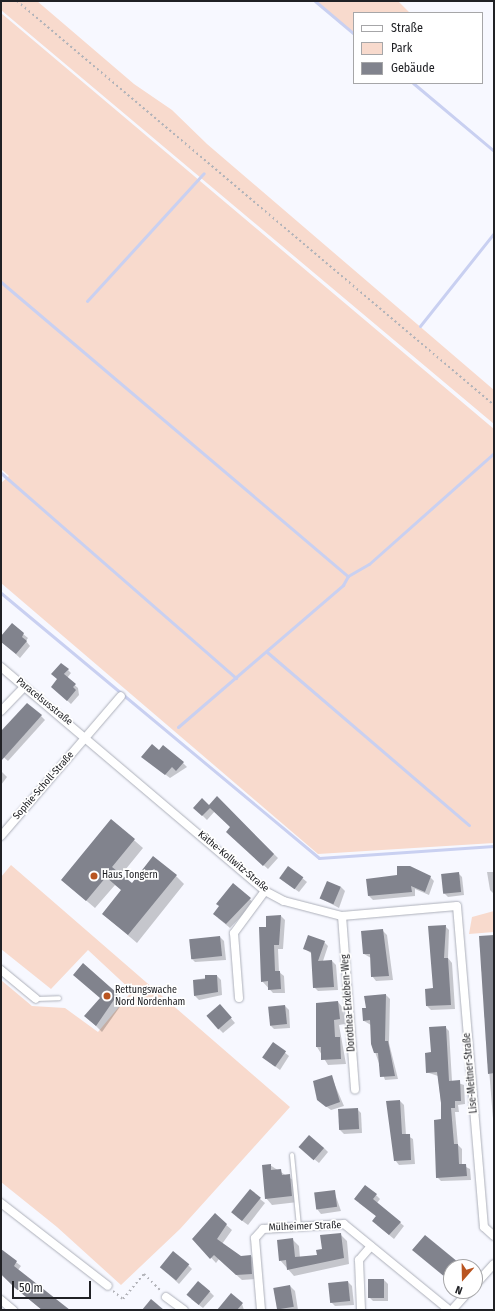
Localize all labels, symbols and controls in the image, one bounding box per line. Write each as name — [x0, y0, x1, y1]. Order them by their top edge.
legend — [353, 12, 483, 84]
text: Straße — [391, 21, 423, 35]
text: Park — [391, 41, 412, 55]
text: Gebäude — [391, 61, 435, 75]
street label: Paracelsusstraße — [13, 676, 75, 728]
street label: Sophie-Scholl-Straße — [11, 749, 77, 823]
street label: Käthe-Kollwitz-Straße — [195, 829, 271, 895]
place label: Haus Tongern — [102, 870, 158, 882]
marker: Haus Tongern — [89, 871, 99, 881]
street label: Dorothea-Erxleben-Weg — [340, 954, 358, 1052]
place label: Rettungswache Nord Nordenham — [115, 984, 185, 1008]
marker: Rettungswache Nord Nordenham — [102, 991, 112, 1001]
street label: Lise-Meitner-Straße — [461, 1032, 481, 1114]
street label: Mülheimer Straße — [268, 1220, 342, 1234]
north arrow — [443, 1259, 483, 1299]
scale bar — [14, 1273, 93, 1299]
text: 50 m — [19, 1281, 43, 1295]
text: N — [454, 1283, 464, 1297]

